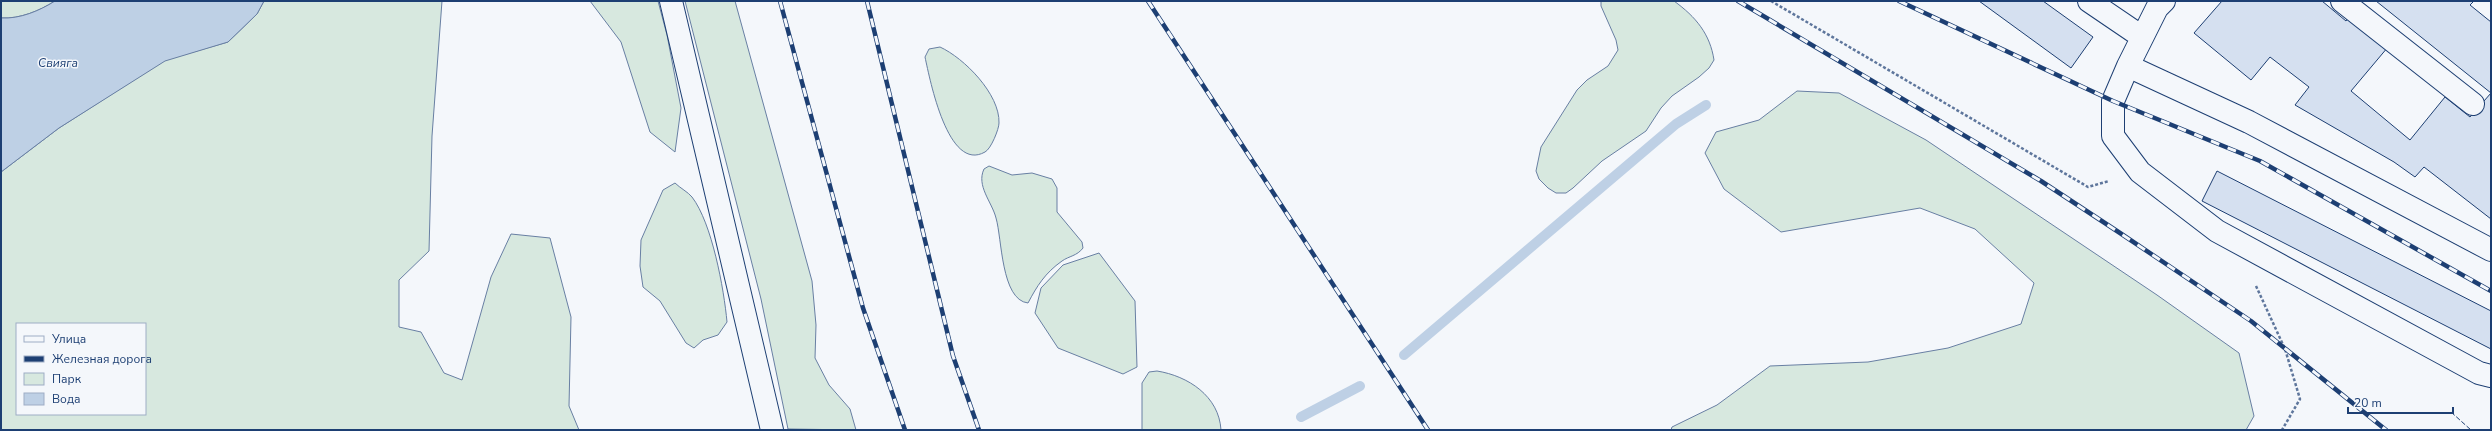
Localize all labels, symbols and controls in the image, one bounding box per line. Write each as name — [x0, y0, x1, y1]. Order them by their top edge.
water label: Свияга — [38, 55, 78, 71]
legend — [16, 323, 146, 415]
text: Улица — [51, 331, 86, 347]
text: Железная дорога — [52, 351, 152, 367]
text: Парк — [52, 371, 82, 387]
scale bar — [2348, 389, 2453, 415]
text: Вода — [52, 391, 80, 407]
text: 20 m — [2354, 395, 2382, 411]

